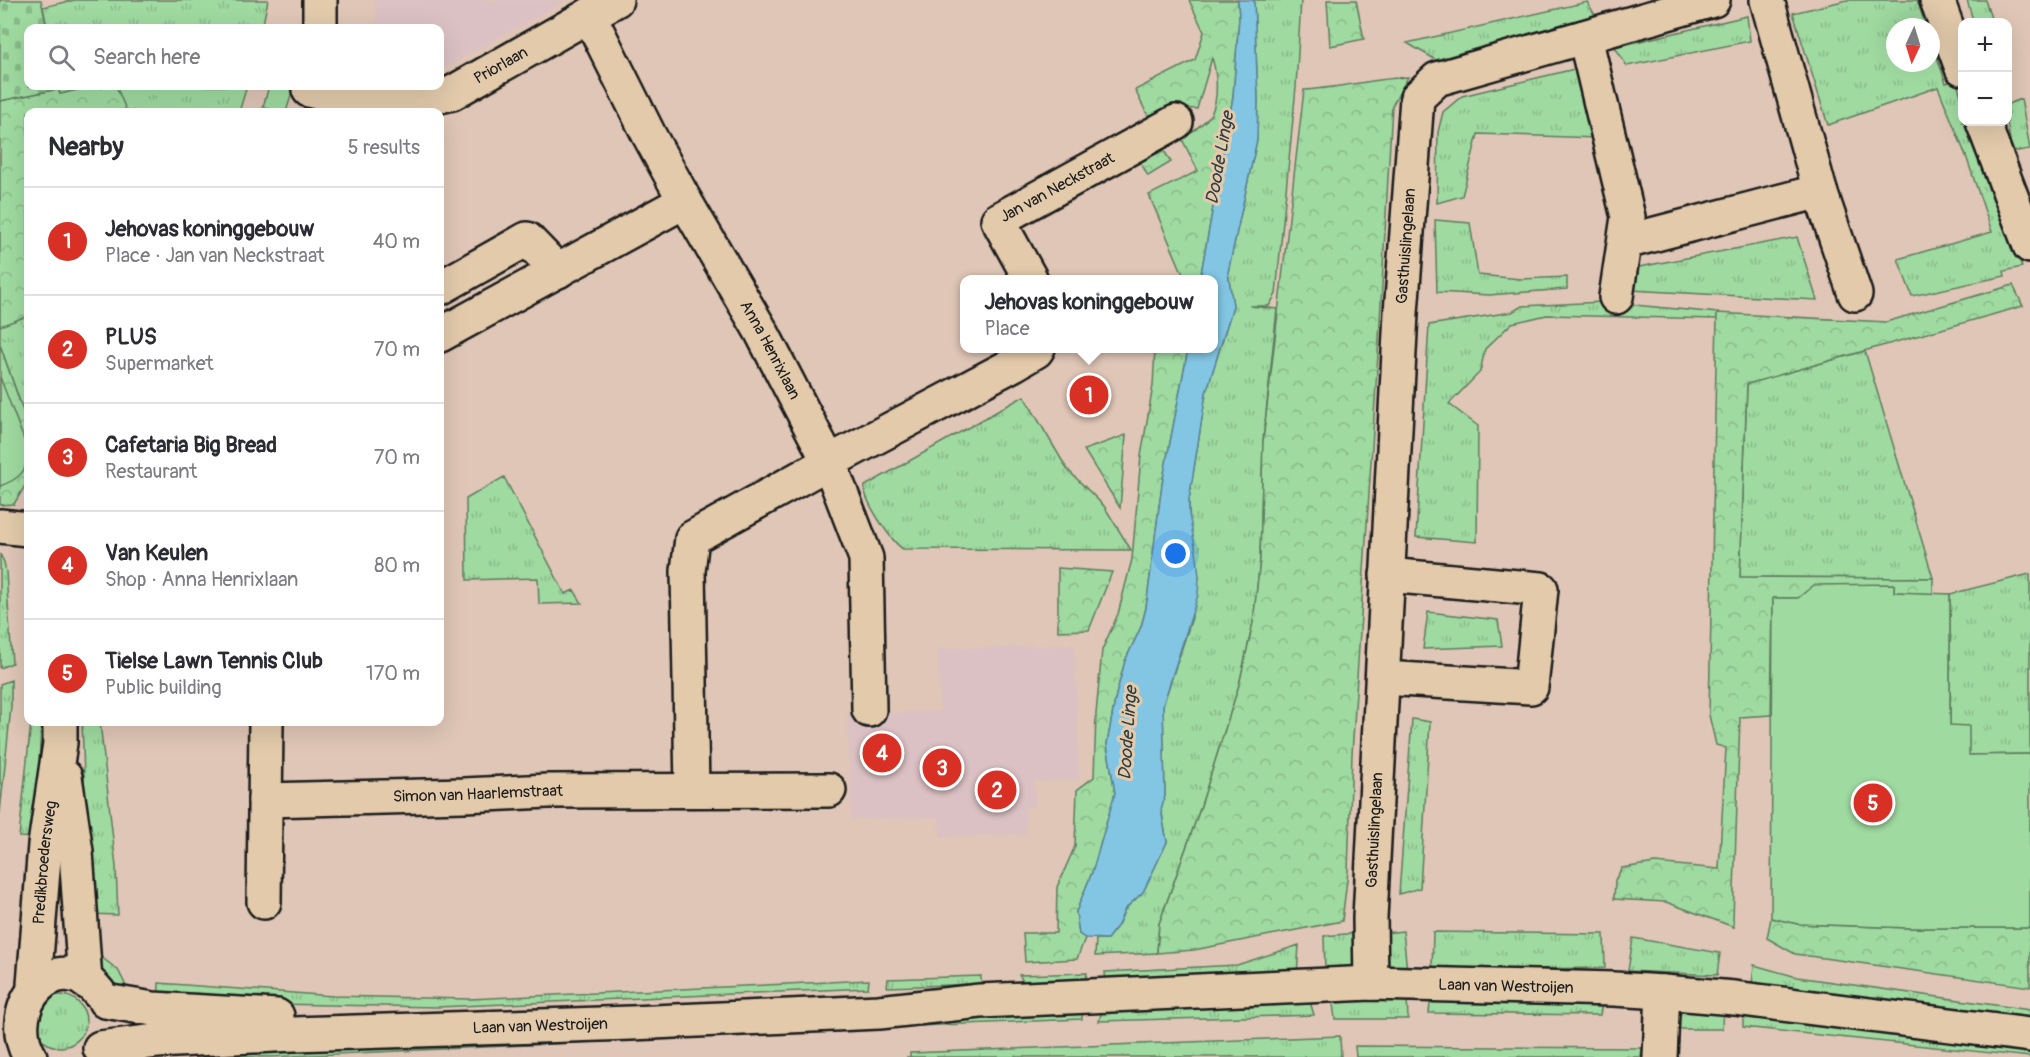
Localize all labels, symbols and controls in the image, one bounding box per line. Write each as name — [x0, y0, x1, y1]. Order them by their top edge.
north arrow — [1886, 18, 1940, 72]
map controls — [1958, 18, 2012, 126]
button: + — [1958, 18, 2012, 72]
search box — [24, 24, 444, 90]
icon: search — [45, 41, 78, 74]
street label: Priorlaan — [470, 42, 531, 88]
text: Search here — [93, 43, 200, 71]
button: − — [1958, 72, 2012, 126]
water label: Doode Linge — [1201, 108, 1240, 206]
text: Nearby — [48, 131, 124, 163]
text: 5 results — [348, 135, 420, 160]
street label: Jan van Neckstraat — [996, 148, 1118, 227]
street label: Gasthuislingelaan — [1392, 187, 1420, 305]
text: Jehovas koninggebouw — [105, 215, 314, 243]
text: 1 — [64, 229, 71, 254]
text: 40 m — [373, 229, 420, 254]
text: Place · Jan van Neckstraat — [105, 243, 325, 268]
popup — [960, 275, 1218, 353]
text: Jehovas koninggebouw — [984, 288, 1194, 316]
street label: Anna Henrixlaan — [735, 297, 805, 403]
text: Place — [984, 316, 1030, 341]
text: PLUS — [105, 323, 157, 351]
text: 2 — [62, 337, 73, 362]
text: 70 m — [374, 337, 420, 362]
text: Supermarket — [105, 351, 214, 376]
pin: 1 — [1070, 372, 1108, 418]
text: Cafetaria Big Bread — [105, 431, 277, 459]
text: 3 — [62, 445, 73, 470]
text: 70 m — [374, 445, 420, 470]
text: Restaurant — [105, 459, 197, 484]
text: Van Keulen — [105, 539, 208, 567]
your location — [1161, 539, 1190, 568]
text: 4 — [62, 553, 73, 578]
text: 80 m — [374, 553, 420, 578]
text: Shop · Anna Henrixlaan — [105, 567, 298, 592]
text: Tielse Lawn Tennis Club — [105, 647, 323, 675]
text: 5 — [62, 661, 73, 686]
text: 170 m — [366, 661, 420, 686]
text: Public building — [105, 675, 221, 700]
water label: Doode Linge — [1113, 683, 1143, 781]
pin: 4 — [862, 730, 902, 776]
pin: 3 — [922, 746, 962, 790]
pin: 2 — [978, 768, 1016, 812]
street label: Gasthuislingelaan — [1362, 772, 1387, 889]
pin: 5 — [1854, 780, 1892, 826]
street label: Simon van Haarlemstraat — [393, 781, 564, 807]
street label: Predikbroedersweg — [29, 799, 61, 925]
street label: Laan van Westroijen — [1438, 975, 1574, 998]
street label: Laan van Westroijen — [472, 1014, 608, 1038]

